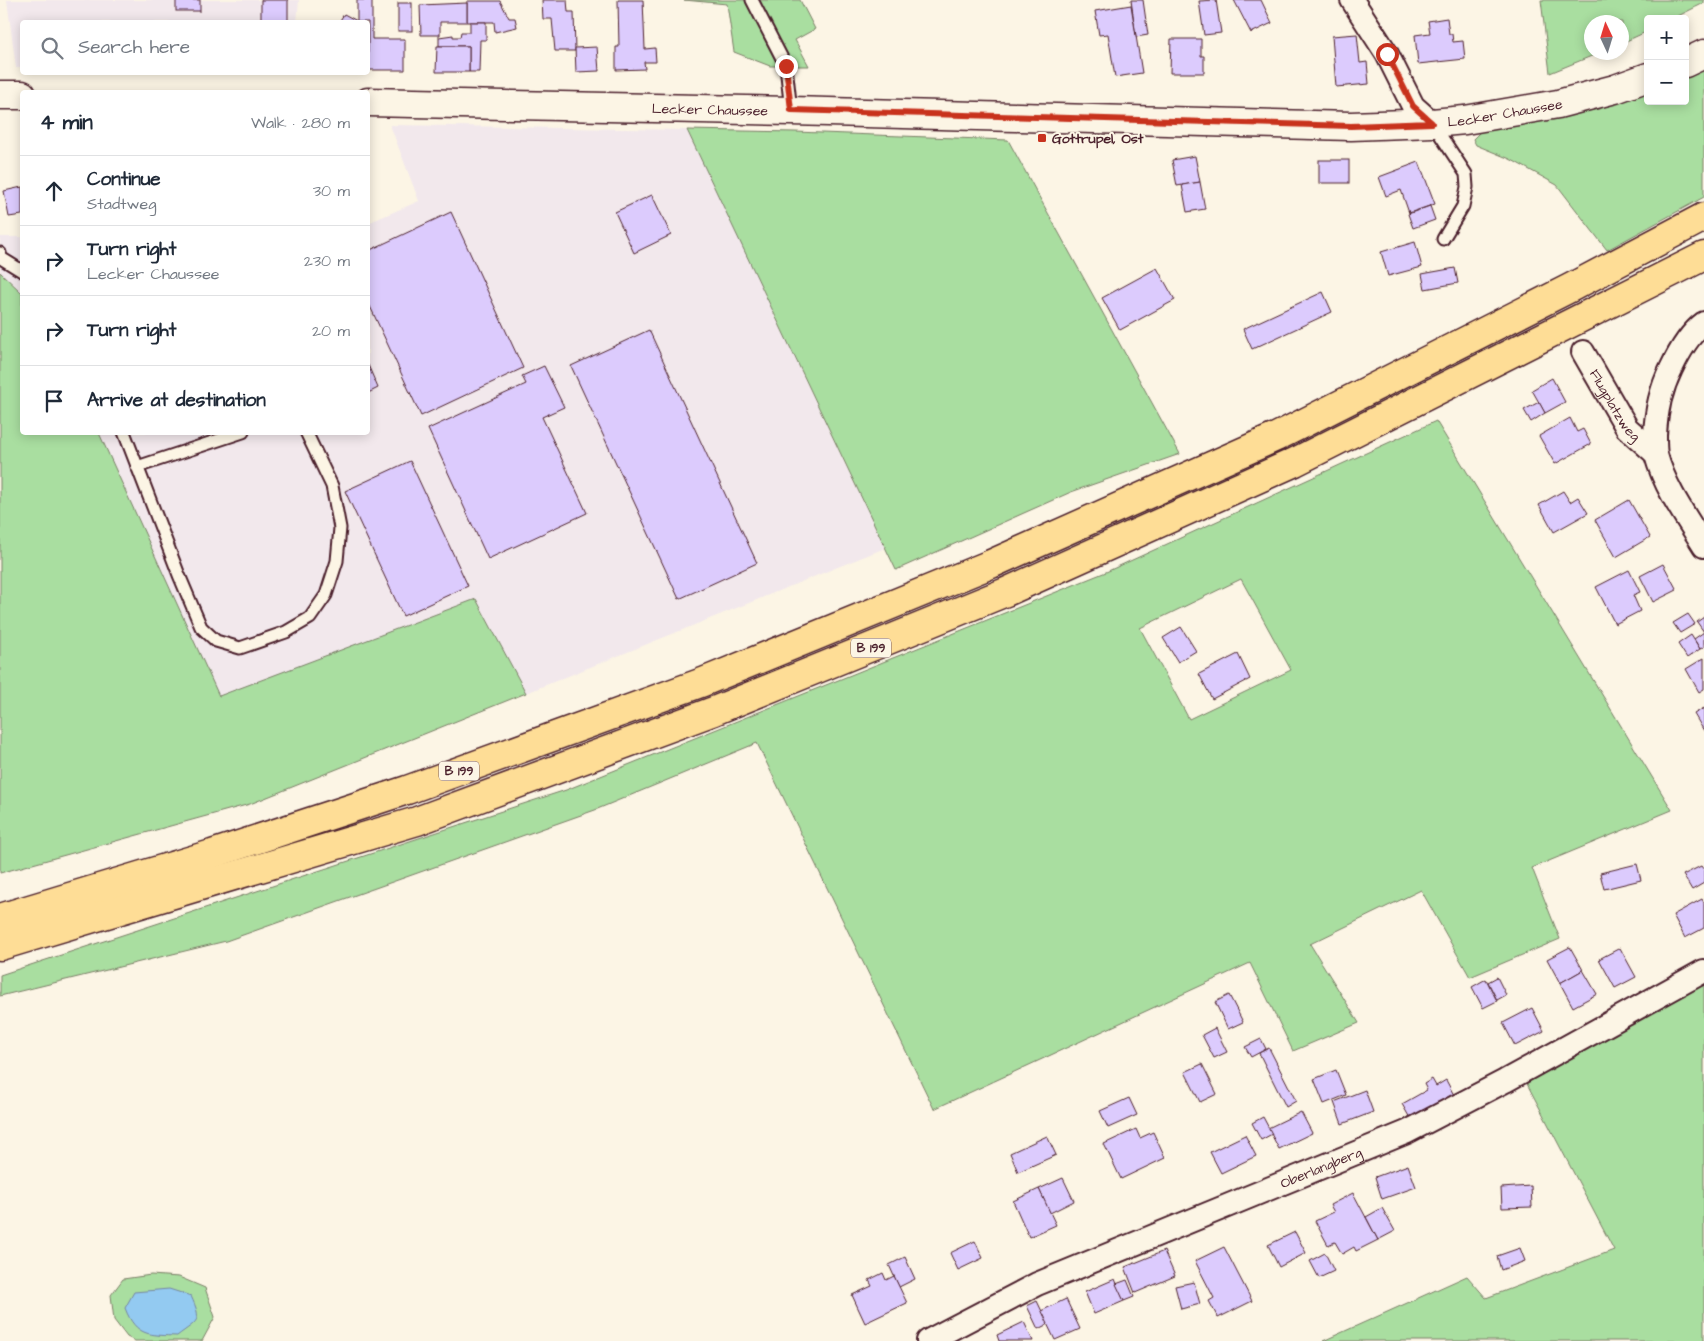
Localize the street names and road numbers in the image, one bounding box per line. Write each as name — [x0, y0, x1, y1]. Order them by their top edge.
street label: Lecker Chaussee — [1447, 94, 1565, 133]
street label: Lecker Chaussee — [652, 99, 769, 122]
street label: Flugplatzweg — [1584, 366, 1644, 446]
road number: B 199 — [851, 638, 891, 658]
road number: B 199 — [439, 761, 479, 780]
street label: Oberlangberg — [1278, 1143, 1365, 1194]

